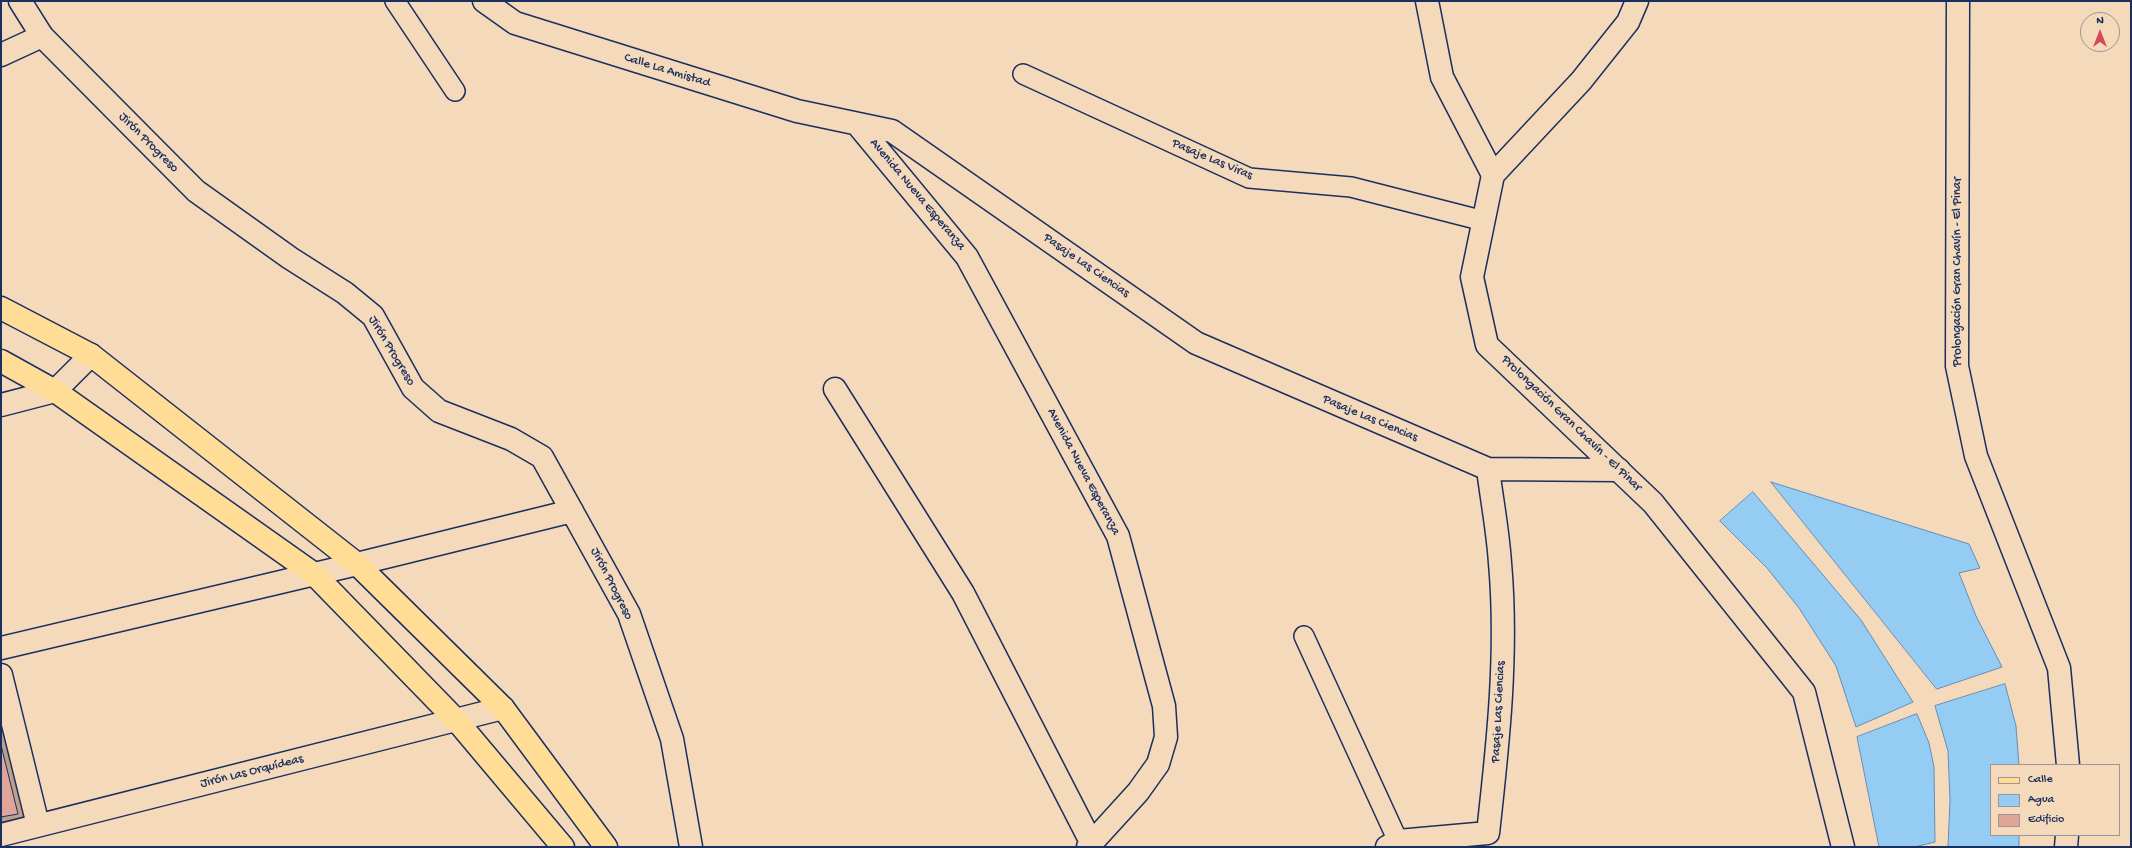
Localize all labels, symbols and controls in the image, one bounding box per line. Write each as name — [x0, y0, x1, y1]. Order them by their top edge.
north arrow — [2080, 12, 2120, 52]
text: N — [2096, 15, 2104, 27]
street label: Calle La Amistad — [622, 50, 712, 92]
street label: Jirón Progreso — [115, 110, 181, 176]
street label: Avenida Nueva Esperanza — [866, 136, 968, 254]
street label: Pasaje Las Viras — [1169, 136, 1255, 184]
street label: Prolongación Gran Chavín - El Pinar — [1950, 177, 1966, 367]
street label: Pasaje Las Ciencias — [1040, 230, 1132, 302]
street label: Jirón Progreso — [364, 313, 418, 389]
street label: Prolongación Gran Chavín - El Pinar — [1497, 353, 1645, 495]
street label: Pasaje Las Ciencias — [1320, 392, 1420, 446]
street label: Avenida Nueva Esperanza — [1043, 406, 1123, 538]
street label: Jirón Progreso — [586, 545, 636, 623]
street label: Pasaje Las Ciencias — [1489, 661, 1509, 763]
street label: Jirón Las Orquídeas — [199, 752, 305, 792]
legend — [1990, 764, 2120, 836]
text: Calle — [2028, 773, 2053, 787]
text: Agua — [2028, 793, 2054, 807]
text: Edificio — [2028, 813, 2064, 827]

